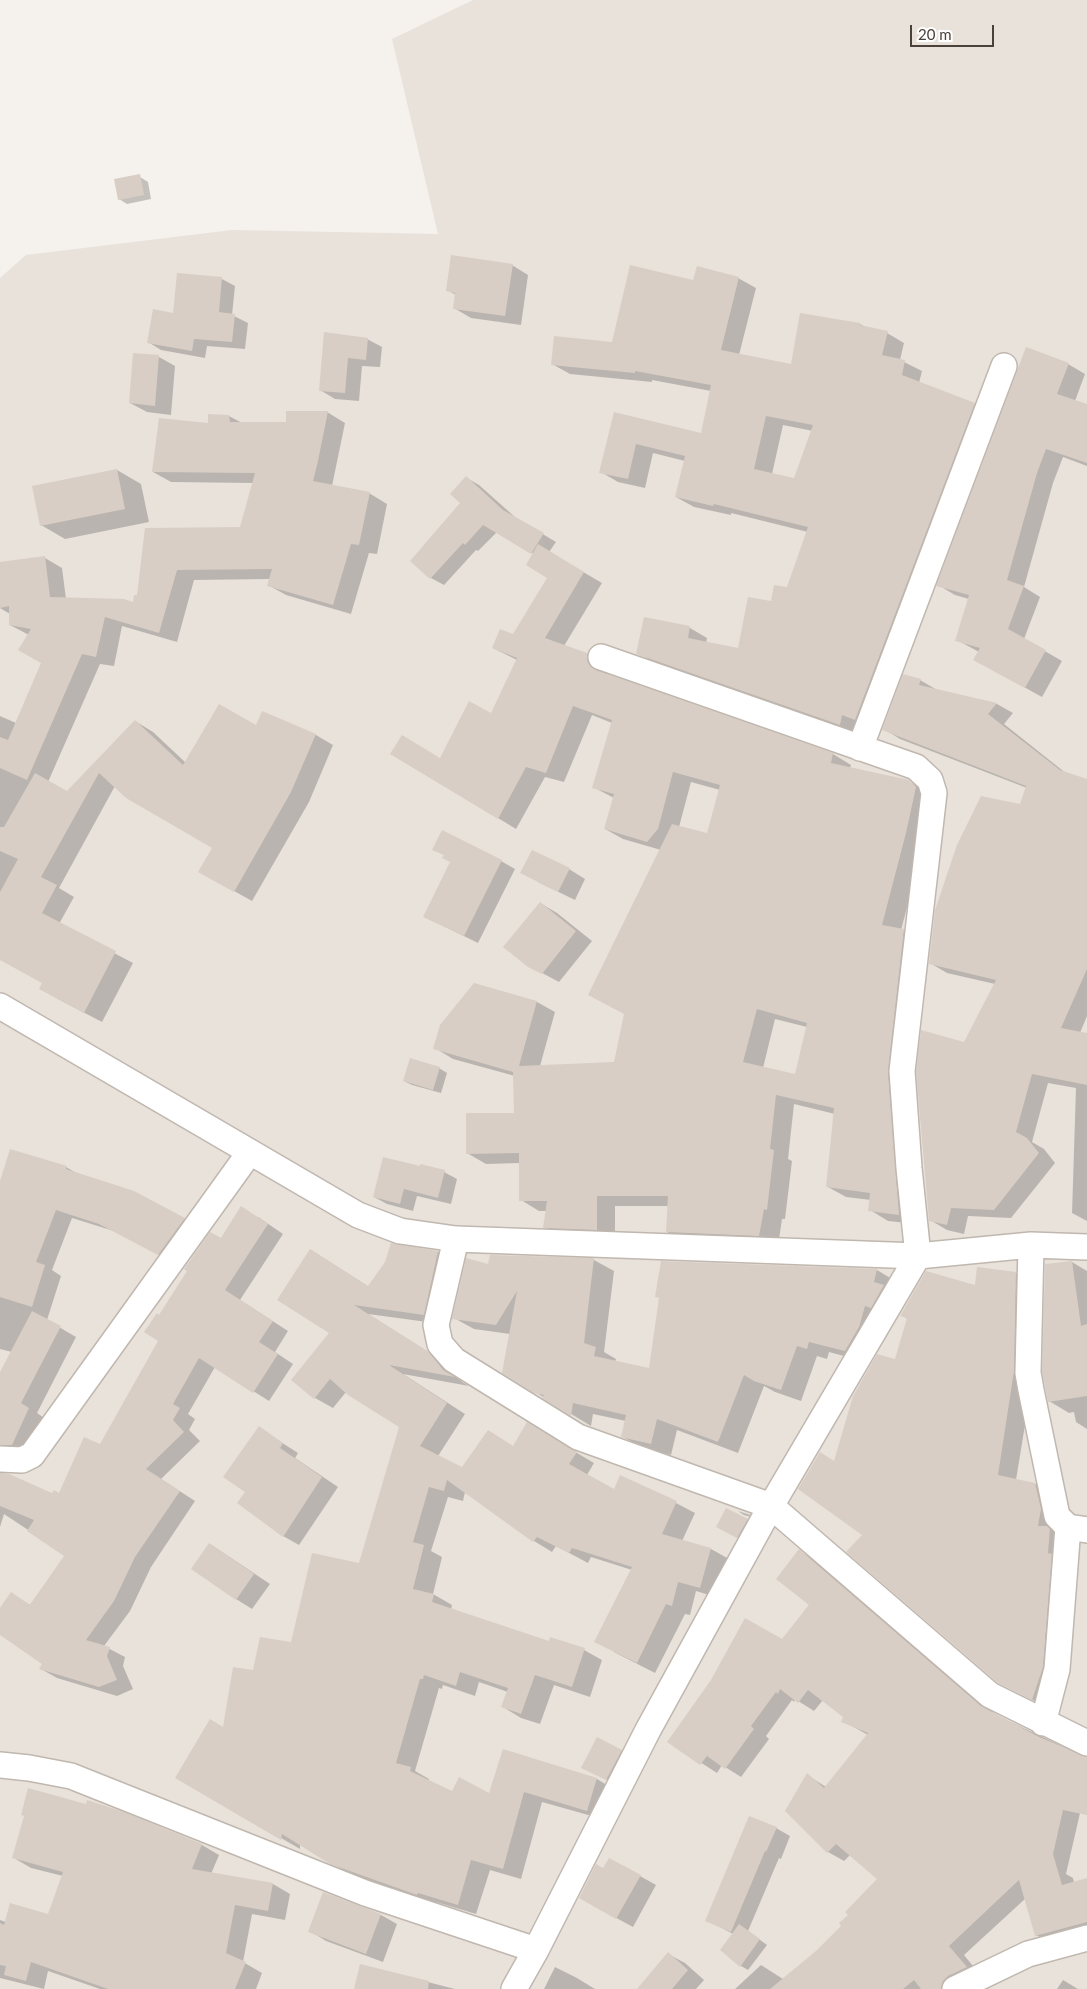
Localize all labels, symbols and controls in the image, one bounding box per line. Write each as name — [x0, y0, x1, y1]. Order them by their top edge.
scale bar — [912, 15, 996, 47]
text: 20 m — [918, 25, 952, 43]

